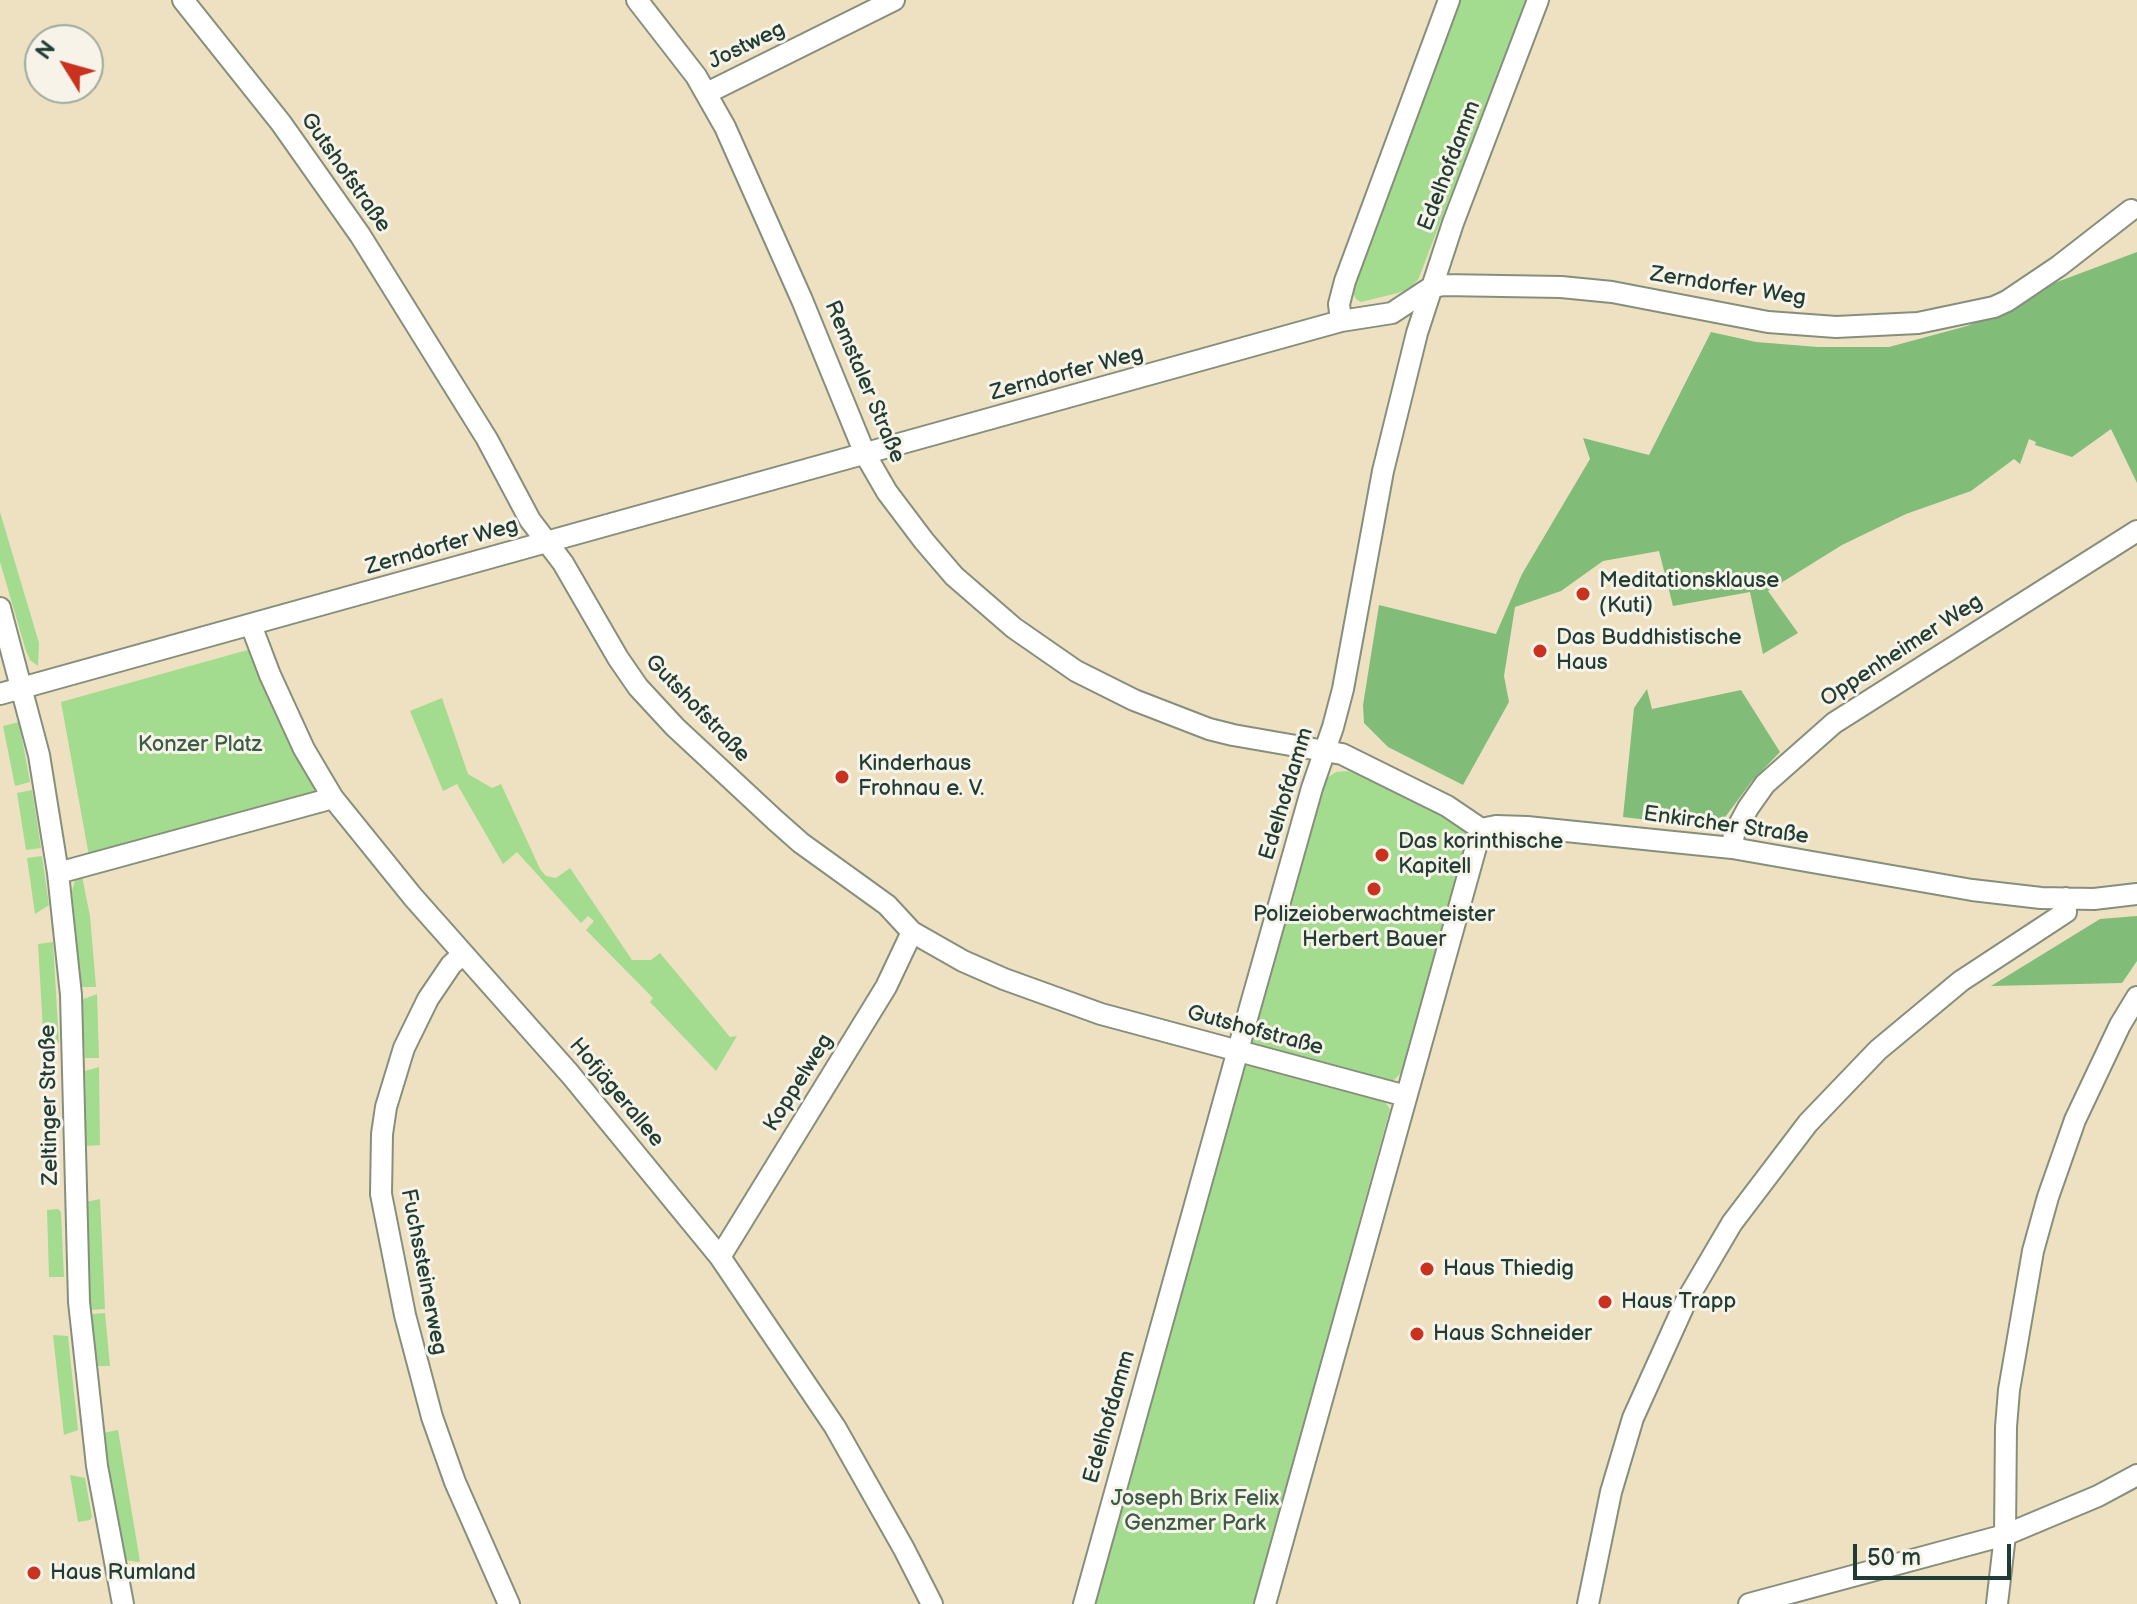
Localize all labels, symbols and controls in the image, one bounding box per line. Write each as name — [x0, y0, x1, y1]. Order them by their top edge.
street label: Jostweg — [705, 16, 789, 76]
north arrow — [24, 24, 104, 104]
text: N — [30, 36, 62, 65]
street label: Edelhofdamm — [1413, 97, 1487, 235]
street label: Gutshofstraße — [294, 108, 396, 238]
street label: Zerndorfer Weg — [1648, 262, 1808, 312]
street label: Remstaler Straße — [818, 297, 910, 467]
street label: Zerndorfer Weg — [988, 341, 1146, 407]
street label: Zerndorfer Weg — [363, 513, 521, 581]
place label: Meditationsklause (Kuti) — [1599, 568, 1779, 620]
marker: Meditationsklause (Kuti) — [1574, 585, 1592, 603]
street label: Oppenheimer Weg — [1816, 589, 1988, 713]
place label: Das Buddhistische Haus — [1556, 625, 1741, 676]
marker: Das Buddhistische Haus — [1531, 642, 1549, 660]
street label: Gutshofstraße — [639, 650, 755, 768]
street label: Edelhofdamm — [1254, 725, 1320, 863]
park label: Konzer Platz — [138, 732, 262, 758]
place label: Kinderhaus Frohnau e. V. — [858, 751, 984, 802]
marker: Kinderhaus Frohnau e. V. — [833, 768, 851, 786]
street label: Enkircher Straße — [1642, 801, 1810, 851]
place label: Das korinthische Kapitell — [1398, 829, 1563, 880]
marker: Das korinthische Kapitell — [1373, 846, 1391, 864]
marker: Polizeioberwachtmeister Herbert Bauer — [1365, 880, 1383, 898]
place label: Polizeioberwachtmeister Herbert Bauer — [1253, 902, 1495, 954]
street label: Gutshofstraße — [1184, 1000, 1326, 1062]
street label: Zeltinger Straße — [35, 1024, 65, 1186]
street label: Koppelweg — [759, 1029, 839, 1137]
street label: Hofjägerallee — [563, 1033, 669, 1153]
street label: Fuchssteinerweg — [394, 1187, 452, 1357]
place label: Haus Thiedig — [1443, 1256, 1574, 1282]
marker: Haus Thiedig — [1418, 1260, 1436, 1278]
place label: Haus Trapp — [1621, 1289, 1736, 1315]
marker: Haus Trapp — [1596, 1293, 1614, 1311]
place label: Haus Schneider — [1433, 1321, 1592, 1347]
marker: Haus Schneider — [1408, 1325, 1426, 1343]
street label: Edelhofdamm — [1078, 1347, 1142, 1487]
park label: Joseph Brix Felix Genzmer Park — [1111, 1486, 1279, 1538]
scale bar — [1857, 1528, 2015, 1578]
text: 50 m — [1867, 1543, 1921, 1572]
place label: Haus Rumland — [50, 1560, 196, 1586]
marker: Haus Rumland — [25, 1564, 43, 1582]

